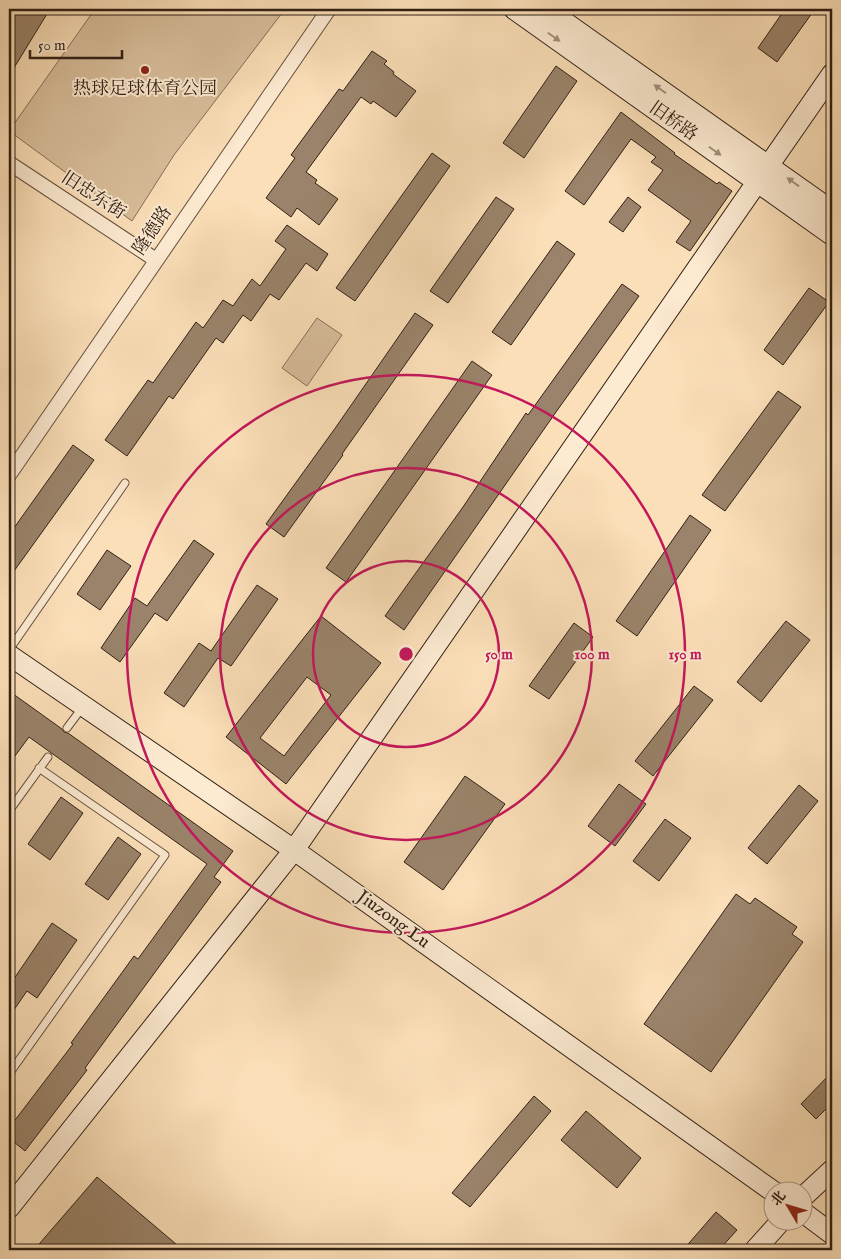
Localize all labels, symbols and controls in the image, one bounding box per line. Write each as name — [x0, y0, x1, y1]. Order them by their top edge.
scale bar — [30, 28, 122, 60]
one-way arrow — [547, 32, 560, 42]
text: 50 m — [38, 36, 66, 55]
marker: 热球足球体育公园 — [139, 64, 151, 76]
place label: 热球足球体育公园 — [73, 78, 217, 101]
one-way arrow — [653, 84, 667, 94]
street label: 旧桥路 — [644, 97, 702, 147]
one-way arrow — [708, 146, 722, 156]
street label: 旧忠东街 — [57, 167, 129, 225]
one-way arrow — [787, 177, 800, 188]
street label: 隆德路 — [128, 202, 178, 260]
centre of rings — [397, 645, 415, 663]
text: 50 m — [485, 645, 513, 664]
text: 100 m — [574, 645, 610, 664]
text: 150 m — [668, 645, 702, 664]
street label: Jiuzong Lu — [350, 885, 434, 954]
north arrow — [764, 1182, 814, 1232]
text: 北 — [767, 1188, 790, 1210]

